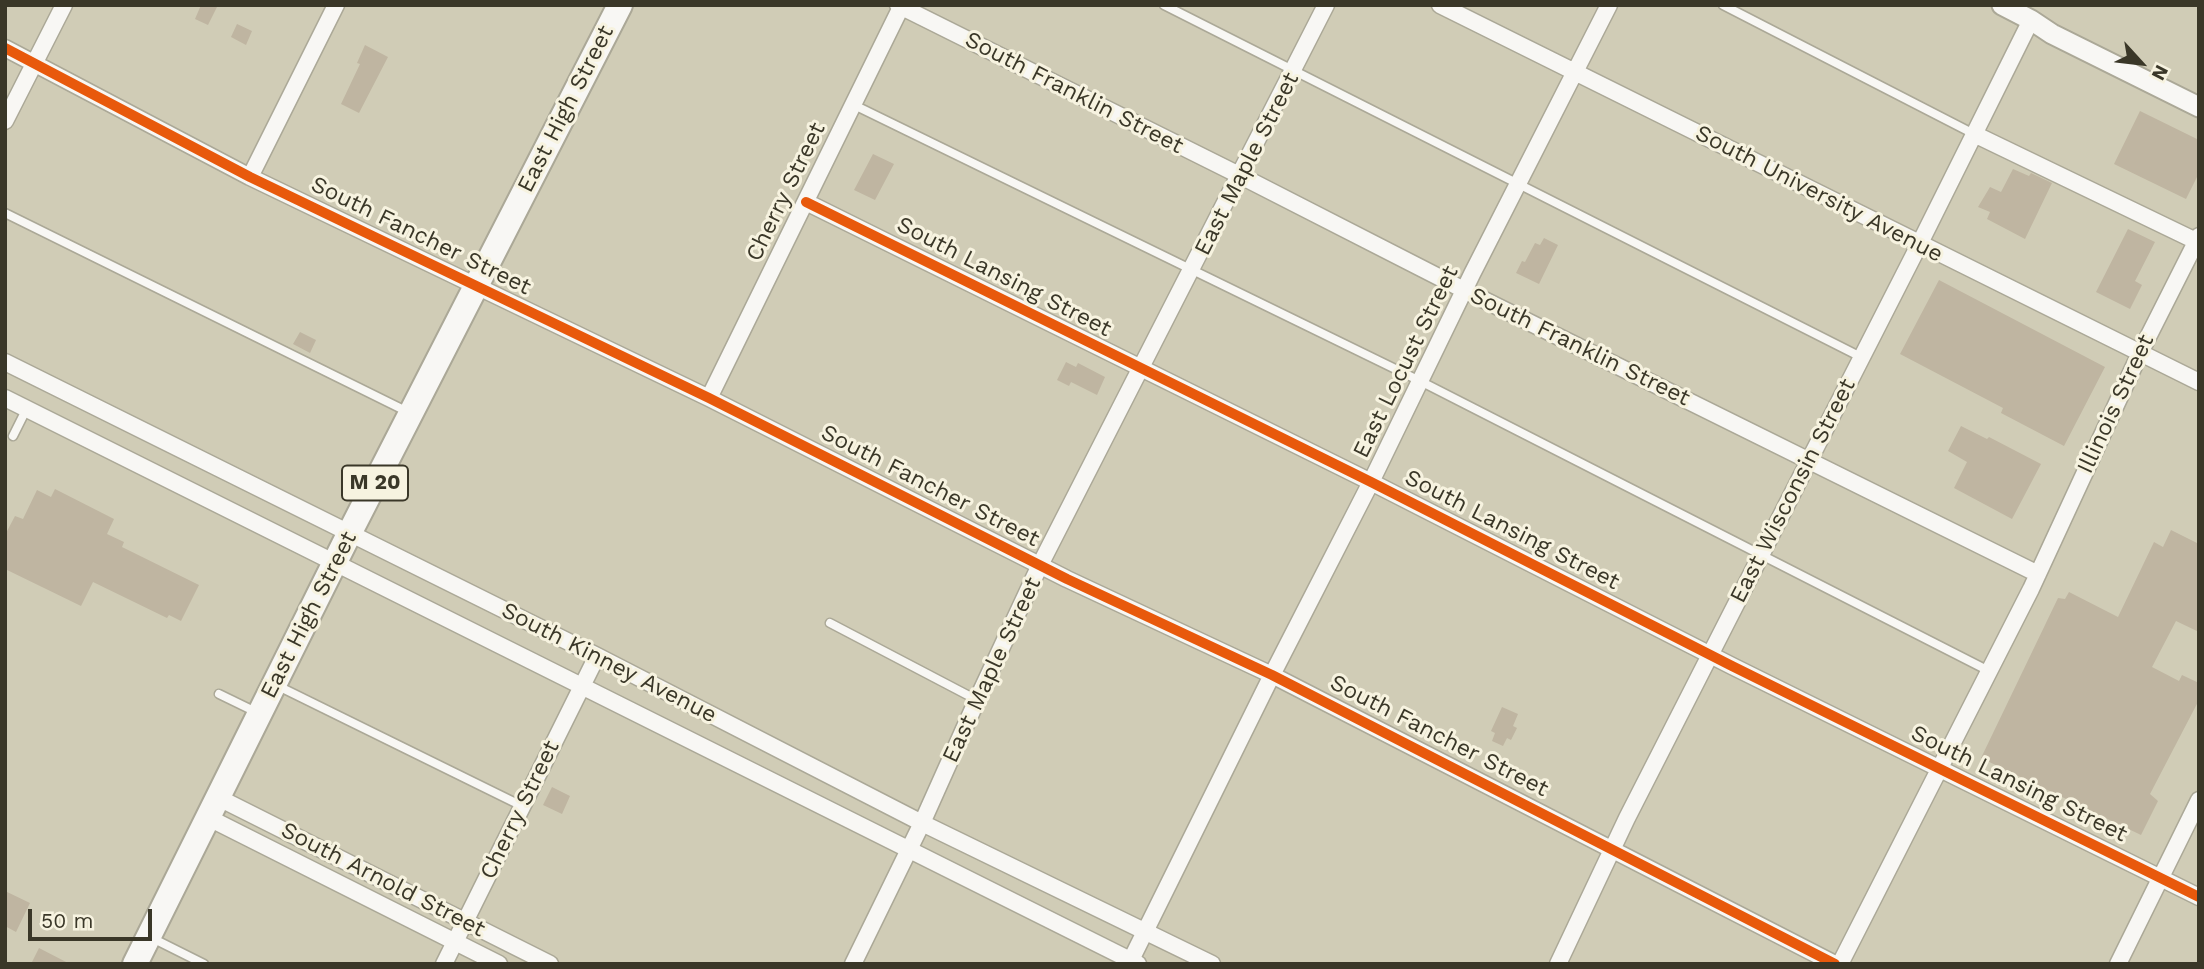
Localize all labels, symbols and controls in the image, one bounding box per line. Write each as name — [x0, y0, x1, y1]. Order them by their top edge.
street label: East High Street — [512, 21, 620, 197]
street label: South Franklin Street — [960, 26, 1188, 160]
north arrow — [2106, 28, 2176, 98]
text: N — [2147, 61, 2174, 84]
street label: East Maple Street — [1189, 68, 1305, 260]
street label: Cherry Street — [741, 118, 831, 266]
street label: South University Avenue — [1691, 119, 1947, 269]
street label: South Fancher Street — [306, 171, 536, 301]
street label: South Lansing Street — [892, 211, 1116, 343]
street label: East Locust Street — [1347, 261, 1465, 463]
street label: South Franklin Street — [1465, 282, 1695, 412]
street label: Illinois Street — [2072, 330, 2160, 478]
street label: East Wisconsin Street — [1724, 374, 1862, 608]
street label: South Fancher Street — [816, 419, 1044, 553]
street label: South Lansing Street — [1400, 464, 1624, 596]
road number: M 20 — [342, 466, 408, 500]
street label: East High Street — [255, 527, 363, 703]
street label: East Maple Street — [937, 573, 1047, 767]
street label: South Kinney Avenue — [497, 597, 721, 729]
street label: South Fancher Street — [1325, 669, 1553, 803]
street label: South Lansing Street — [1906, 720, 2132, 848]
street label: Cherry Street — [475, 736, 565, 884]
street label: South Arnold Street — [276, 816, 490, 944]
scale bar — [32, 895, 156, 939]
text: 50 m — [41, 908, 93, 933]

